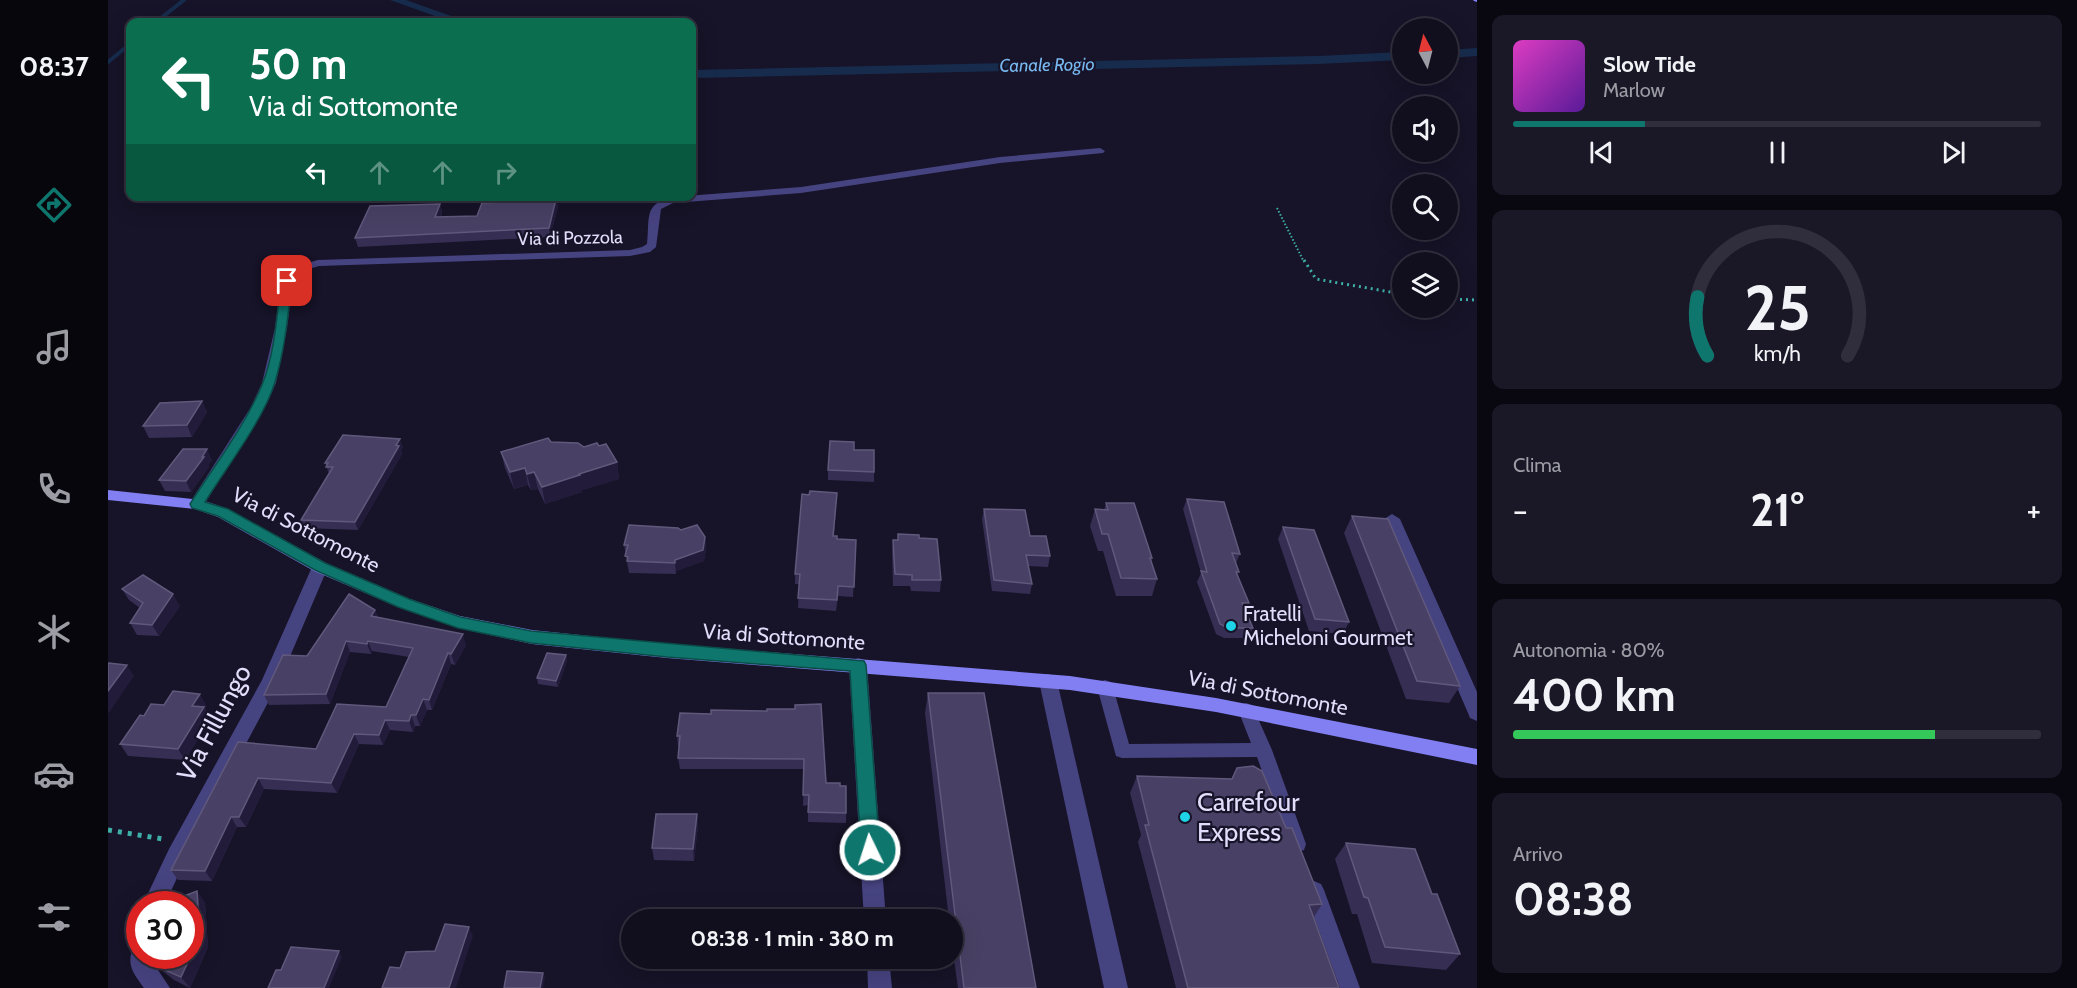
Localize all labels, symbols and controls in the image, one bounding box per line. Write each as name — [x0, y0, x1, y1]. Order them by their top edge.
north arrow — [1392, 18, 1458, 84]
map controls — [1392, 18, 1458, 318]
text: 50 m — [249, 38, 347, 90]
icon: left — [150, 42, 228, 120]
text: 08:37 — [19, 50, 89, 83]
text: Slow Tide — [1603, 51, 1696, 78]
water label: Canale Rogio — [999, 53, 1095, 77]
text: Marlow — [1603, 78, 1665, 102]
text: Via di Sottomonte — [249, 90, 458, 123]
button: sound — [1392, 96, 1458, 162]
icon: previous — [1585, 136, 1618, 169]
icon: pause — [1761, 136, 1794, 169]
icon: next — [1937, 136, 1970, 169]
icon: left — [300, 156, 333, 189]
icon: ahead — [363, 156, 396, 189]
icon: ahead — [426, 156, 459, 189]
icon: right — [489, 156, 522, 189]
button: search — [1392, 174, 1458, 240]
icon: directions — [33, 184, 75, 226]
street label: Via di Pozzola — [517, 226, 623, 250]
button: layers — [1392, 252, 1458, 318]
pin — [261, 255, 312, 306]
icon: arrive — [270, 264, 303, 297]
text: 25 — [1744, 271, 1810, 347]
icon: music — [33, 326, 75, 368]
text: km/h — [1754, 341, 1800, 367]
text: Clima — [1513, 453, 1561, 477]
icon: phone — [33, 468, 75, 510]
street label: Via di Sottomonte — [228, 482, 384, 578]
text: 21° — [1750, 483, 1804, 537]
text: − — [1513, 490, 1528, 530]
text: + — [2026, 490, 2041, 530]
place label: Fratelli Micheloni Gourmet — [1243, 601, 1413, 650]
icon: climate — [33, 611, 75, 653]
street label: Via di Sottomonte — [702, 618, 866, 655]
marker: Fratelli Micheloni Gourmet — [1224, 619, 1238, 633]
text: Autonomia · 80% — [1513, 638, 1665, 662]
street label: Via Fillungo — [170, 659, 258, 787]
street label: Via di Sottomonte — [1186, 665, 1350, 720]
text: 400 km — [1513, 668, 1676, 722]
icon: car — [33, 753, 75, 795]
place label: Carrefour Express — [1197, 786, 1300, 848]
marker: Carrefour Express — [1178, 810, 1192, 824]
position arrow — [838, 818, 902, 882]
text: Arrivo — [1513, 842, 1563, 866]
text: 08:38 — [1513, 872, 1633, 926]
speed limit sign: 30 — [126, 891, 204, 969]
icon: filters — [33, 896, 75, 938]
text: 08:38 · 1 min · 380 m — [690, 925, 894, 952]

